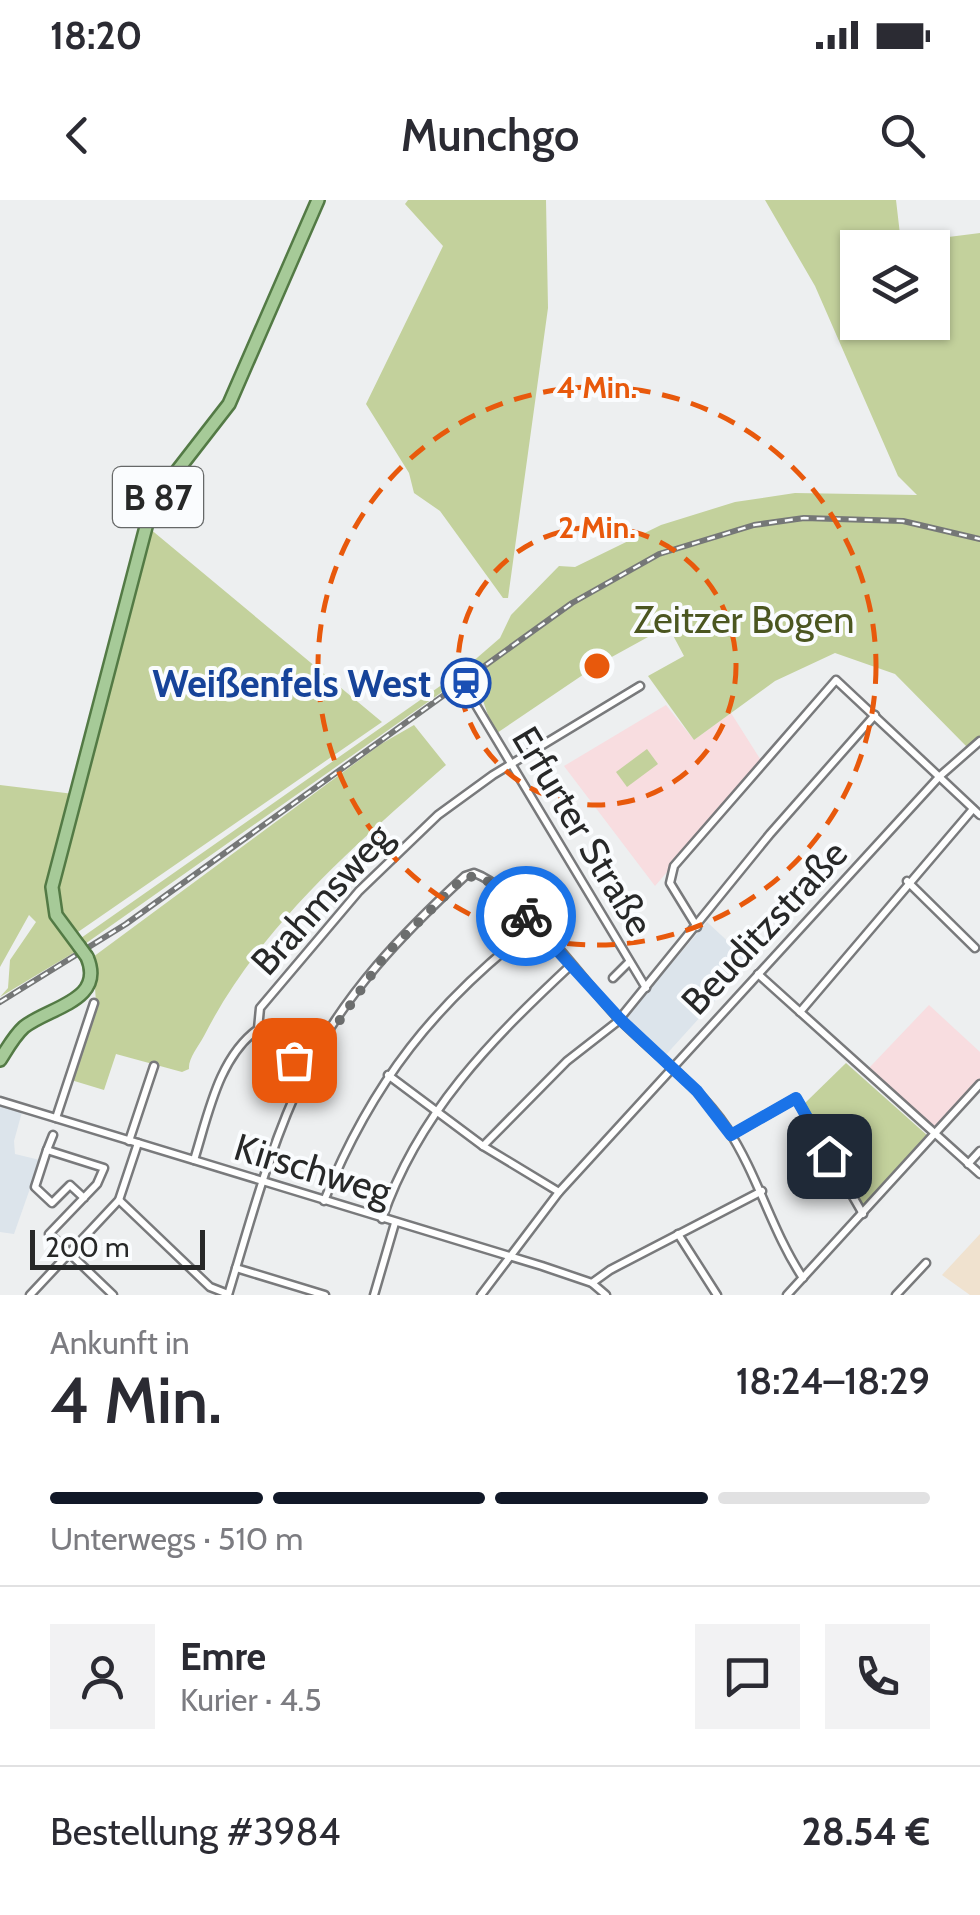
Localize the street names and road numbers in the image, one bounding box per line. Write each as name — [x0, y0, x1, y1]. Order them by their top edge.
road number: B 87 — [113, 467, 203, 527]
street label: Erfurter Straße — [502, 718, 664, 944]
street label: Brahmsweg — [241, 813, 402, 985]
street label: Beuditzstraße — [671, 830, 857, 1024]
street label: Kirschweg — [229, 1123, 398, 1215]

